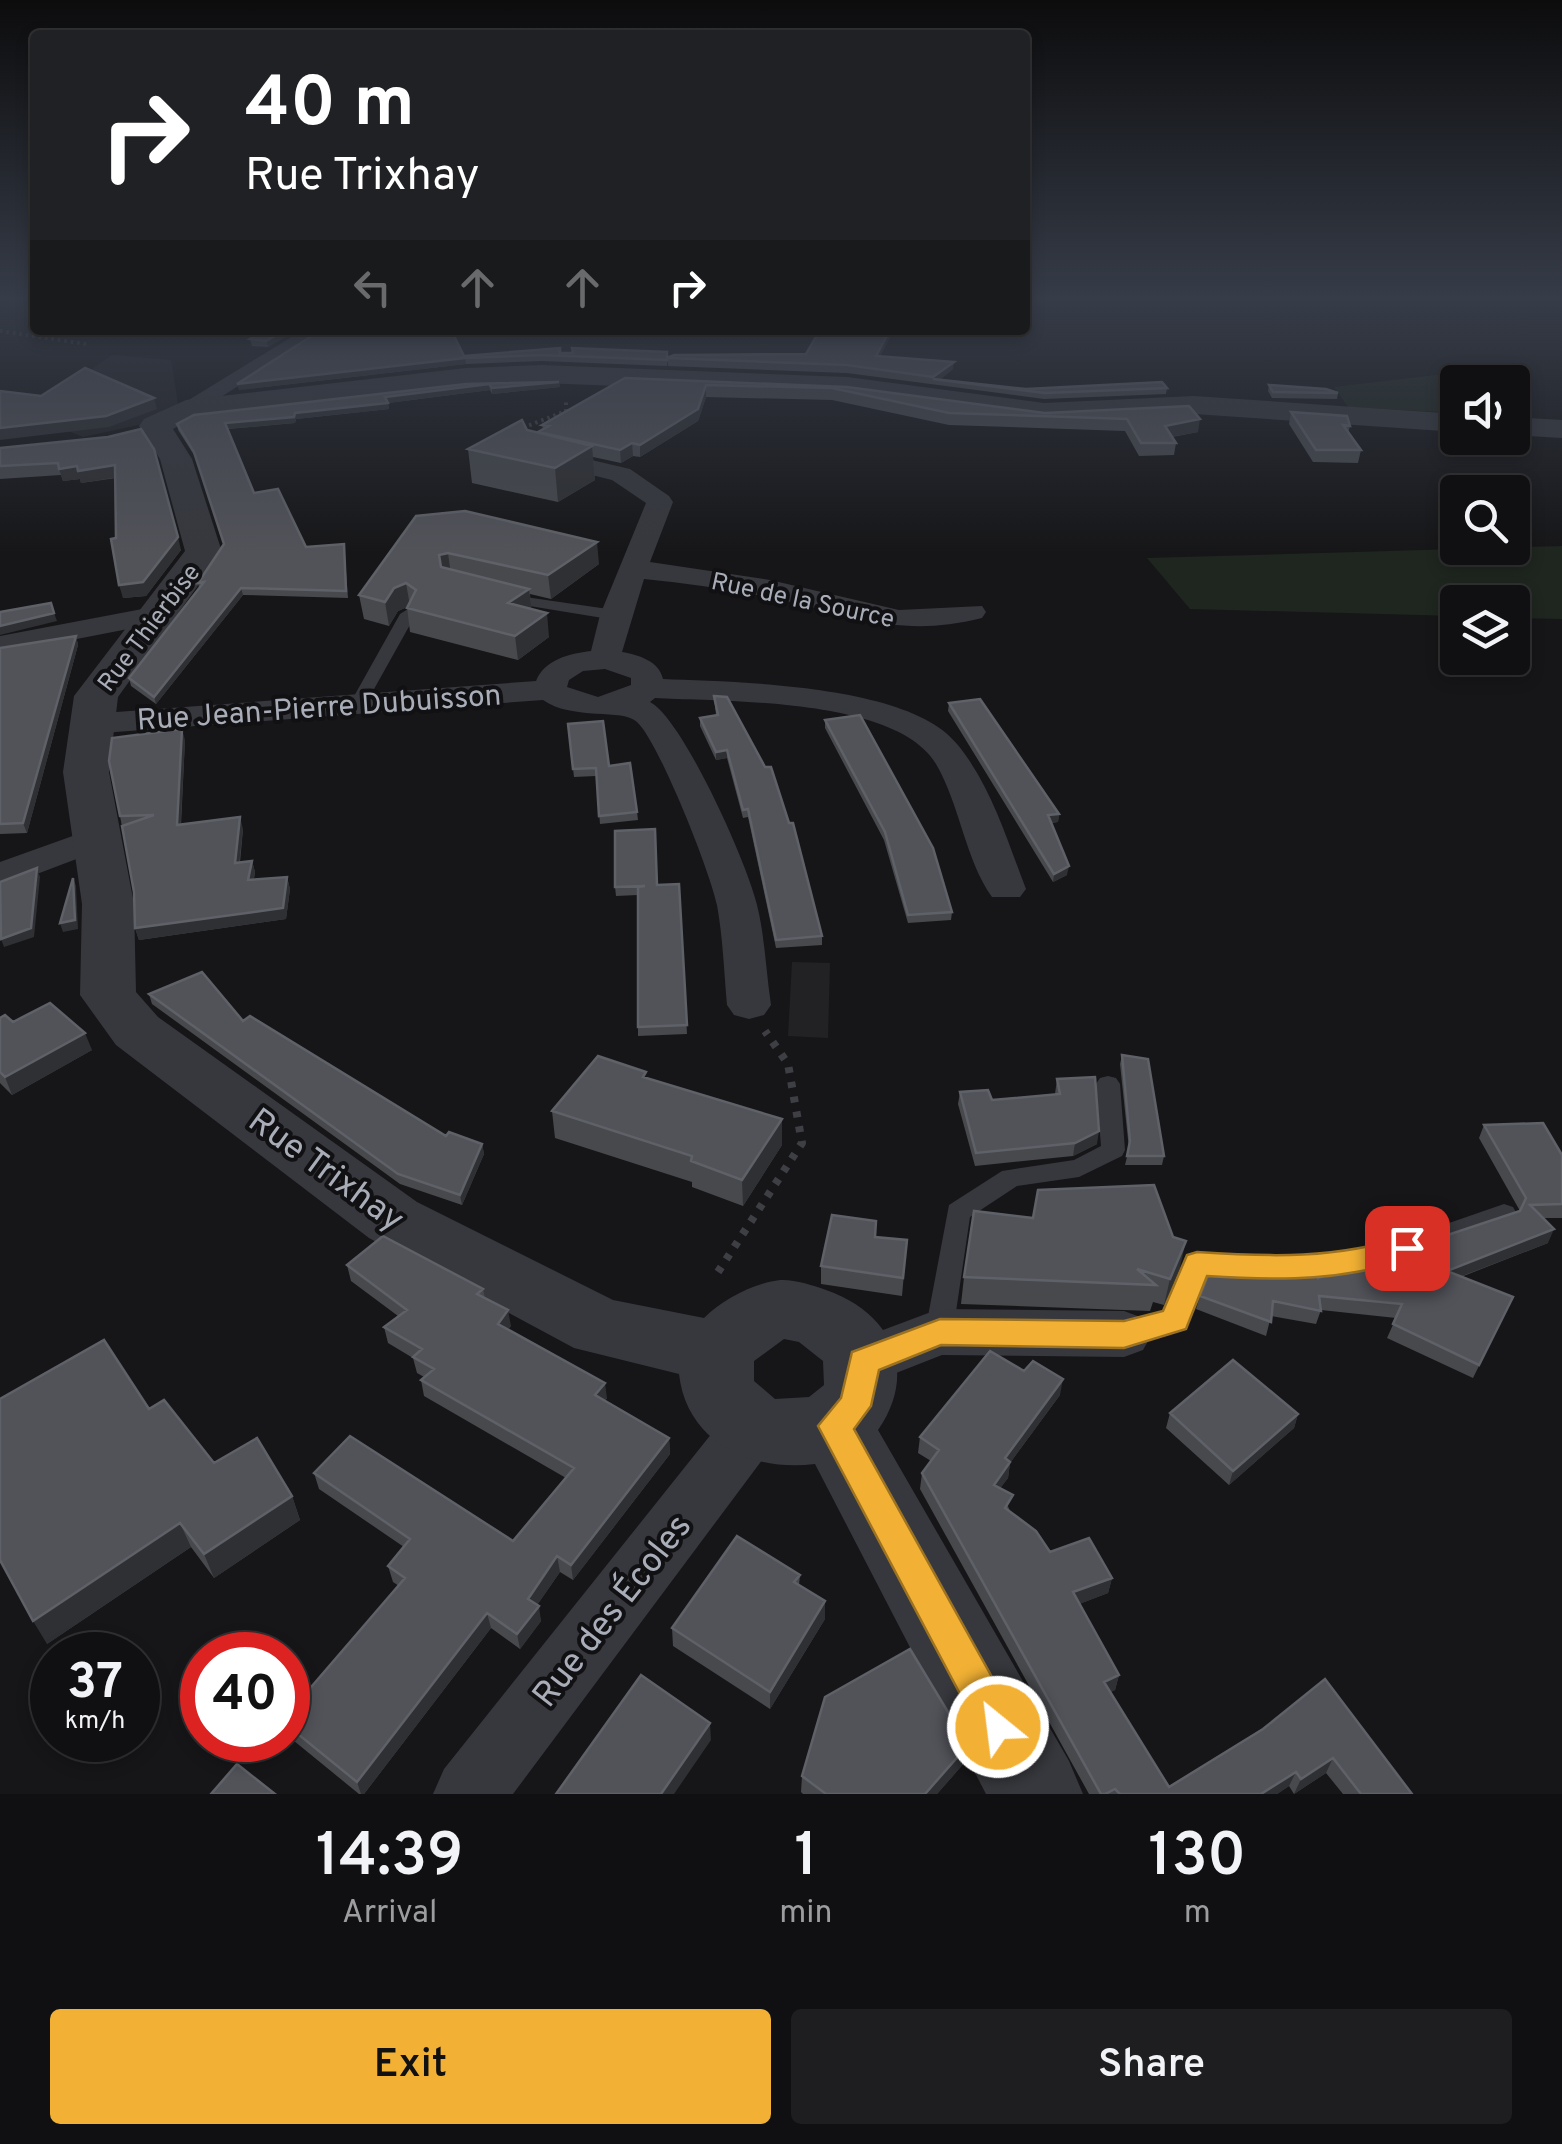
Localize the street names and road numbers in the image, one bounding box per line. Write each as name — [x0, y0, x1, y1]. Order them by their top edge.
street label: Rue Thierbise — [92, 558, 209, 699]
street label: Rue de la Source — [708, 567, 897, 637]
street label: Rue Jean-Pierre Dubuisson — [136, 678, 503, 741]
street label: Rue Trixhay — [239, 1100, 412, 1243]
street label: Rue des Écoles — [523, 1506, 703, 1717]

